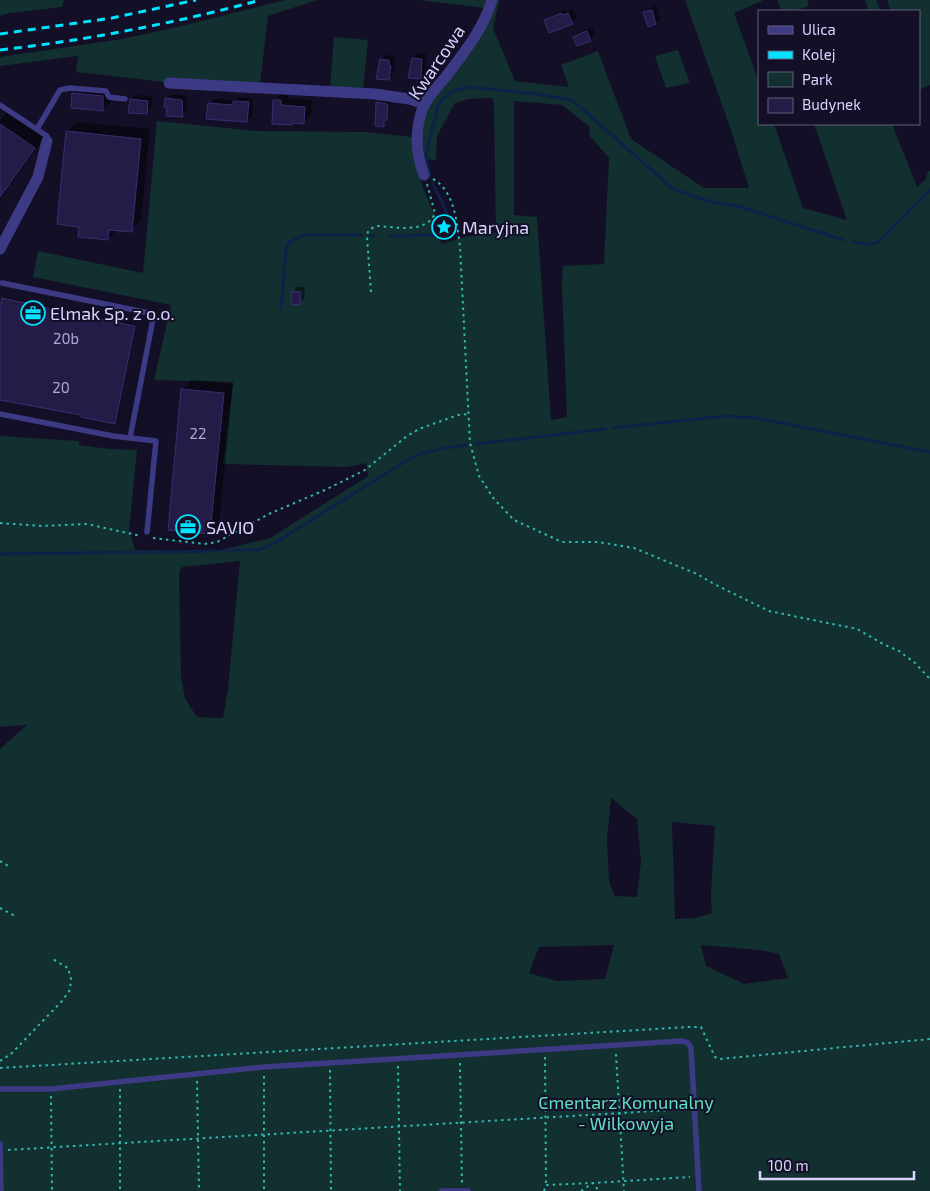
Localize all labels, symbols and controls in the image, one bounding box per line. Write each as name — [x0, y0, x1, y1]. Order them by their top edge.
legend — [758, 10, 920, 125]
street label: Kwarcowa — [403, 20, 469, 104]
text: Ulica — [802, 20, 836, 38]
text: Kolej — [802, 45, 835, 64]
text: Park — [802, 70, 833, 88]
text: Budynek — [802, 95, 861, 113]
place icon: Maryjna — [431, 214, 457, 240]
place label: Maryjna — [462, 216, 529, 238]
office icon: Elmak Sp. z o.o. — [20, 300, 46, 326]
place label: Elmak Sp. z o.o. — [50, 302, 175, 324]
house number: 20b — [53, 329, 79, 347]
house number: 20 — [52, 378, 70, 396]
house number: 22 — [190, 424, 206, 442]
office icon: SAVIO — [175, 514, 201, 540]
place label: SAVIO — [206, 516, 254, 538]
park label: Cmentarz Komunalny - Wilkowyja — [538, 1091, 714, 1134]
scale bar — [760, 1148, 914, 1180]
text: 100 m — [768, 1156, 809, 1174]

